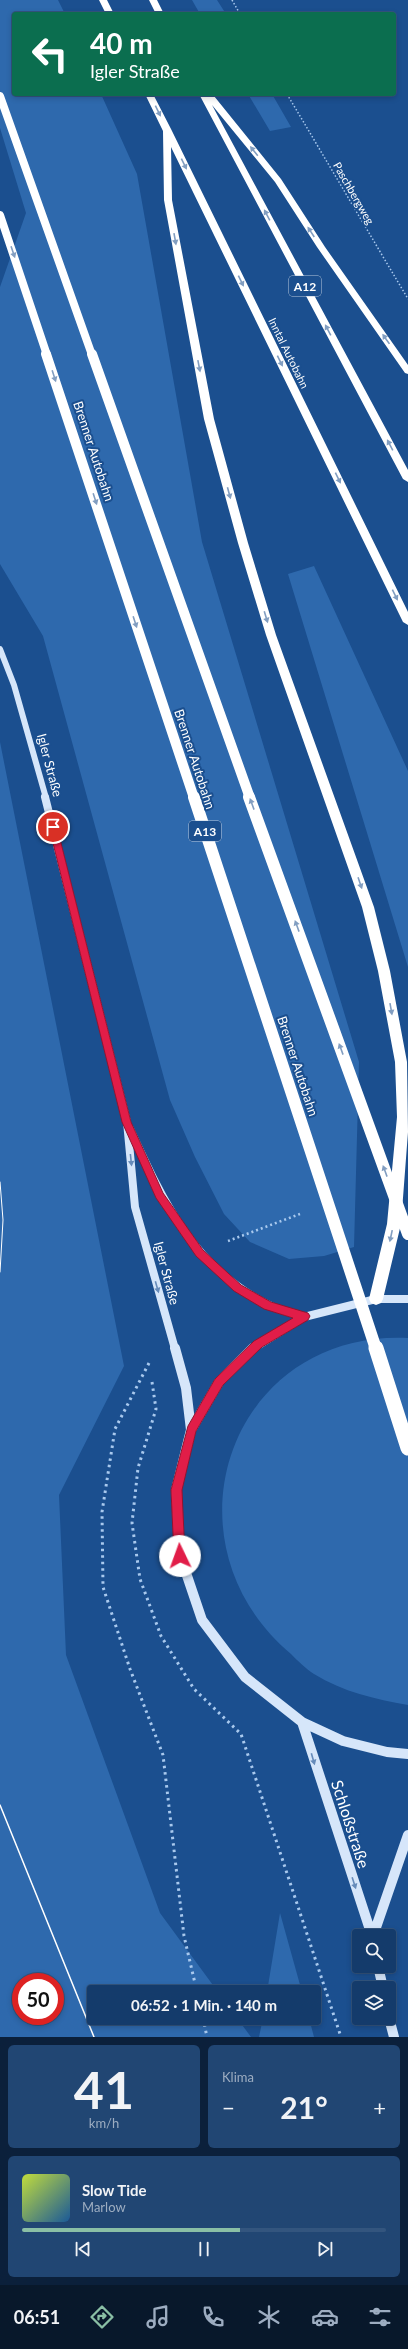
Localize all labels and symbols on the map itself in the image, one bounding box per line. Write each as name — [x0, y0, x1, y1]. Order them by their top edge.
one-way arrow — [155, 106, 161, 117]
one-way arrow — [249, 146, 258, 157]
one-way arrow — [181, 158, 187, 170]
street label: Paschbergweg — [331, 160, 377, 227]
one-way arrow — [264, 209, 271, 221]
one-way arrow — [307, 227, 315, 237]
one-way arrow — [172, 233, 178, 245]
one-way arrow — [10, 247, 16, 259]
one-way arrow — [238, 275, 244, 286]
road number: A12 — [289, 276, 321, 296]
street label: Inntal Autobahn — [266, 315, 312, 391]
one-way arrow — [325, 324, 332, 336]
one-way arrow — [382, 334, 390, 344]
one-way arrow — [277, 356, 283, 367]
one-way arrow — [197, 360, 203, 372]
one-way arrow — [51, 370, 57, 382]
street label: Brenner Autobahn — [70, 399, 118, 503]
one-way arrow — [386, 439, 393, 450]
one-way arrow — [334, 472, 341, 484]
one-way arrow — [227, 486, 233, 499]
one-way arrow — [92, 493, 98, 505]
one-way arrow — [392, 589, 398, 600]
one-way arrow — [263, 612, 269, 624]
one-way arrow — [133, 617, 139, 629]
street label: Brenner Autobahn — [171, 707, 219, 811]
street label: Igler Straße — [34, 732, 66, 799]
one-way arrow — [249, 798, 255, 810]
pin — [36, 810, 70, 844]
road number: A13 — [189, 821, 221, 841]
one-way arrow — [357, 878, 363, 890]
one-way arrow — [293, 920, 299, 932]
one-way arrow — [388, 1003, 394, 1015]
street label: Brenner Autobahn — [274, 1014, 322, 1118]
one-way arrow — [338, 1042, 344, 1054]
one-way arrow — [127, 1154, 134, 1166]
one-way arrow — [382, 1164, 388, 1176]
one-way arrow — [388, 1230, 394, 1242]
street label: Igler Straße — [151, 1240, 183, 1307]
one-way arrow — [154, 1282, 160, 1294]
position arrow — [159, 1535, 201, 1577]
one-way arrow — [310, 1754, 316, 1766]
street label: Schloßstraße — [328, 1778, 374, 1870]
one-way arrow — [351, 1877, 357, 1889]
speed limit sign: 50 — [12, 1973, 64, 2025]

